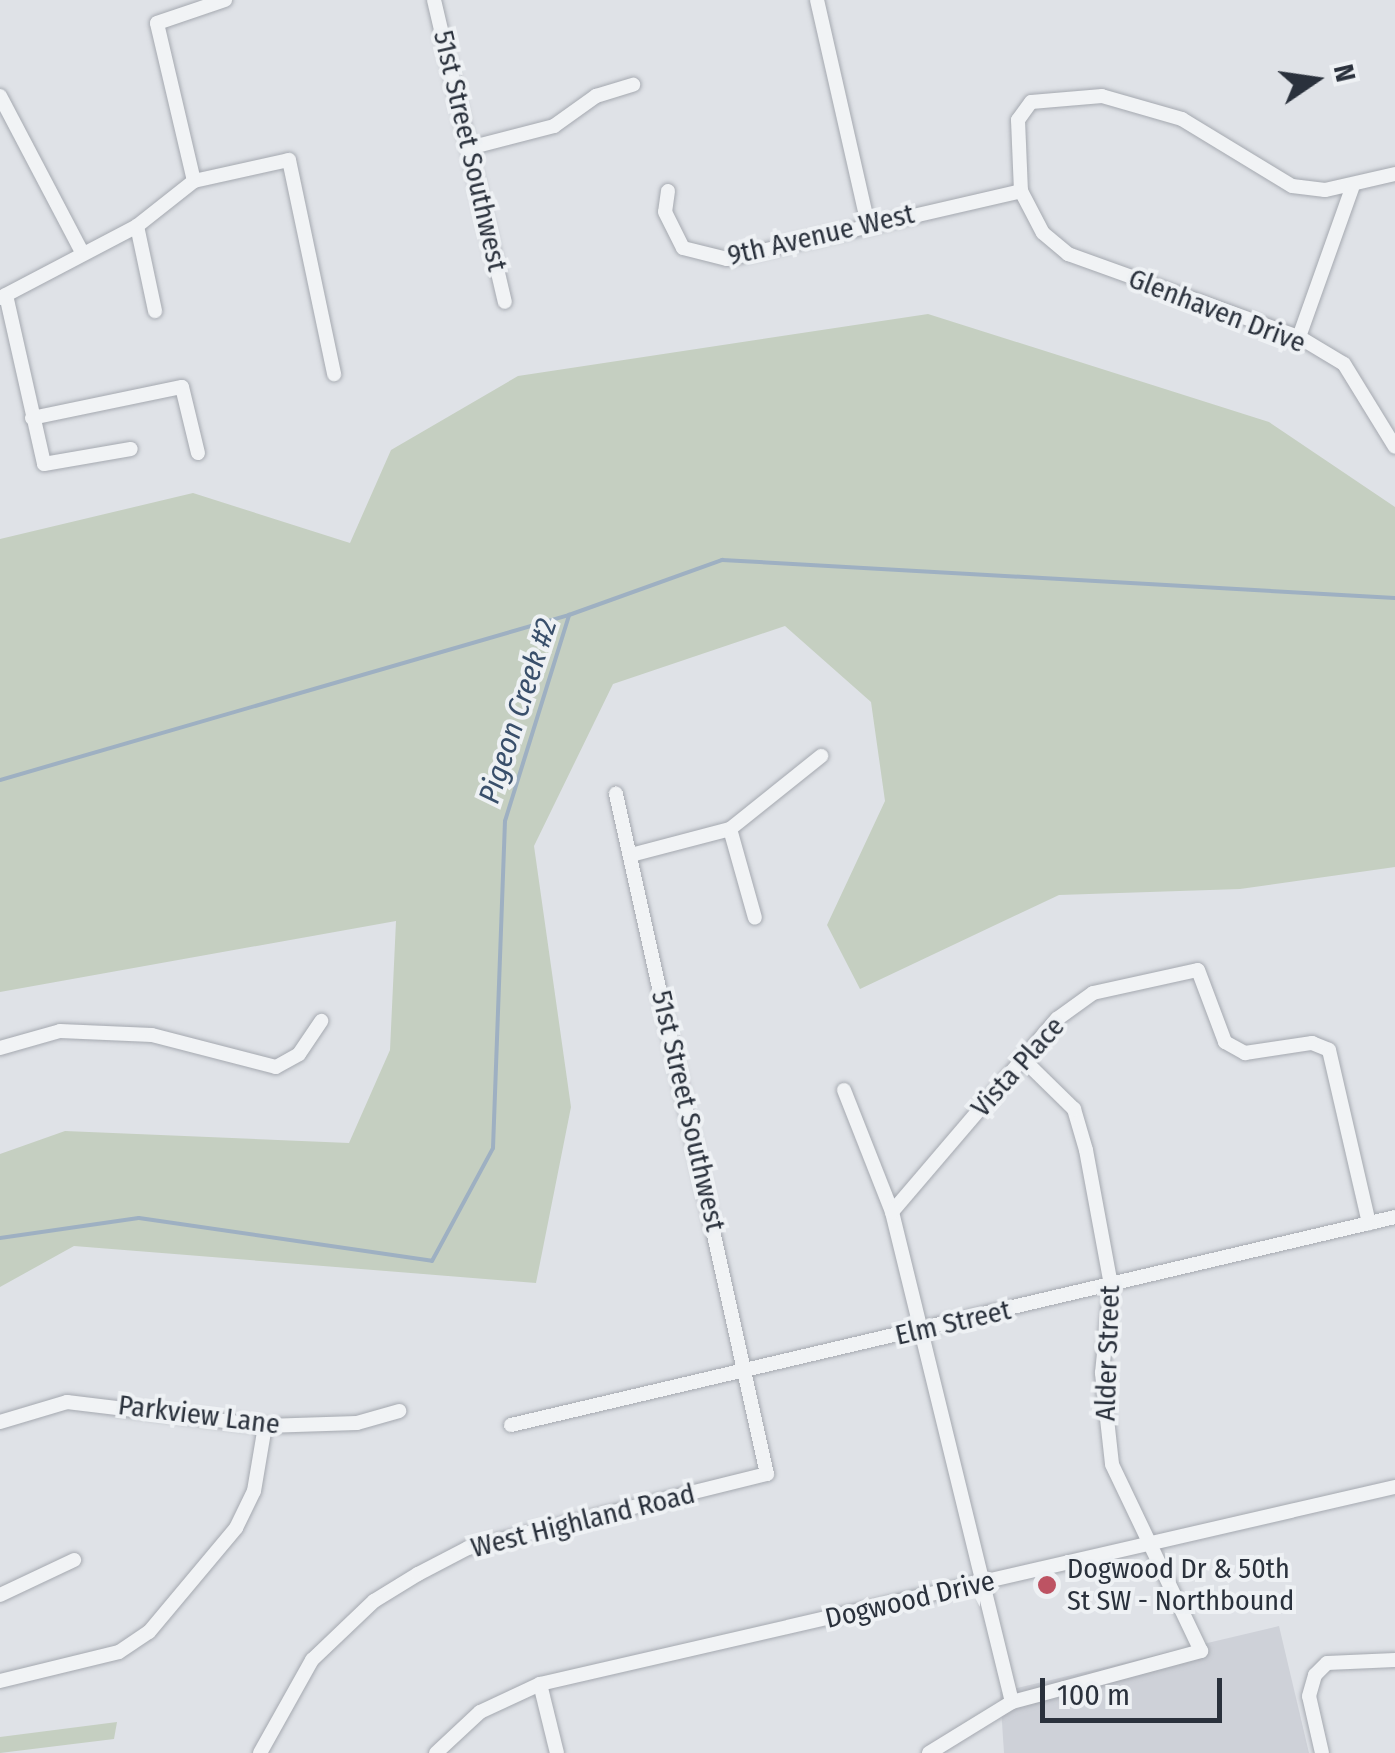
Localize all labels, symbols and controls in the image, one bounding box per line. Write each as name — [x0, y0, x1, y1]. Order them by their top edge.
street label: 51st Street Southwest — [426, 27, 514, 275]
north arrow — [1265, 30, 1365, 130]
text: N — [1327, 61, 1363, 85]
street label: 9th Avenue West — [724, 197, 918, 273]
street label: Glenhaven Drive — [1124, 262, 1310, 360]
water label: Pigeon Creek #2 — [471, 614, 565, 808]
street label: 51st Street Southwest — [644, 987, 732, 1235]
street label: Vista Place — [964, 1010, 1072, 1124]
street label: Alder Street — [1089, 1284, 1127, 1422]
street label: Elm Street — [892, 1293, 1014, 1353]
street label: Parkview Lane — [116, 1388, 282, 1442]
street label: West Highland Road — [468, 1477, 698, 1565]
place label: Dogwood Dr & 50th St SW - Northbound — [1067, 1552, 1294, 1618]
street label: Dogwood Drive — [822, 1564, 998, 1636]
marker: Dogwood Dr & 50th St SW - Northbound — [1036, 1574, 1058, 1596]
scale bar — [1045, 1658, 1228, 1720]
text: 100 m — [1057, 1677, 1130, 1713]

